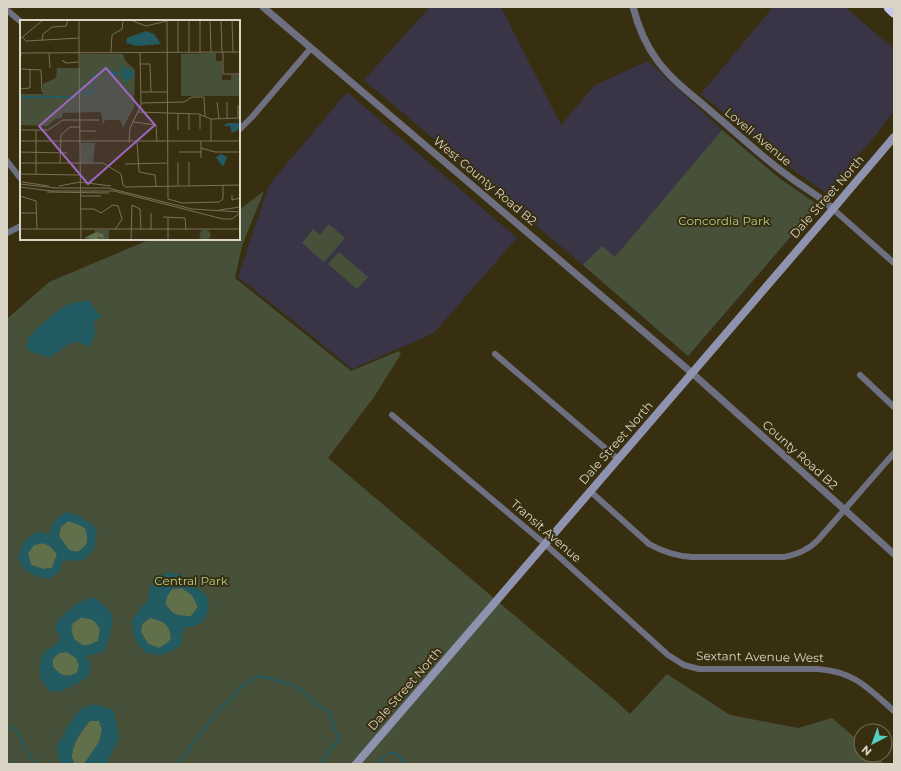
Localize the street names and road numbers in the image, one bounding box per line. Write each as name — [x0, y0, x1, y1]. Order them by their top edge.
street label: Lovell Avenue — [722, 104, 795, 169]
street label: West County Road B2 — [431, 133, 540, 228]
street label: Dale Street North — [786, 152, 867, 241]
street label: Dale Street North — [575, 398, 656, 487]
street label: County Road B2 — [759, 417, 841, 493]
street label: Transit Avenue — [508, 496, 585, 565]
street label: Dale Street North — [364, 644, 445, 733]
street label: Sextant Avenue West — [696, 648, 824, 665]

